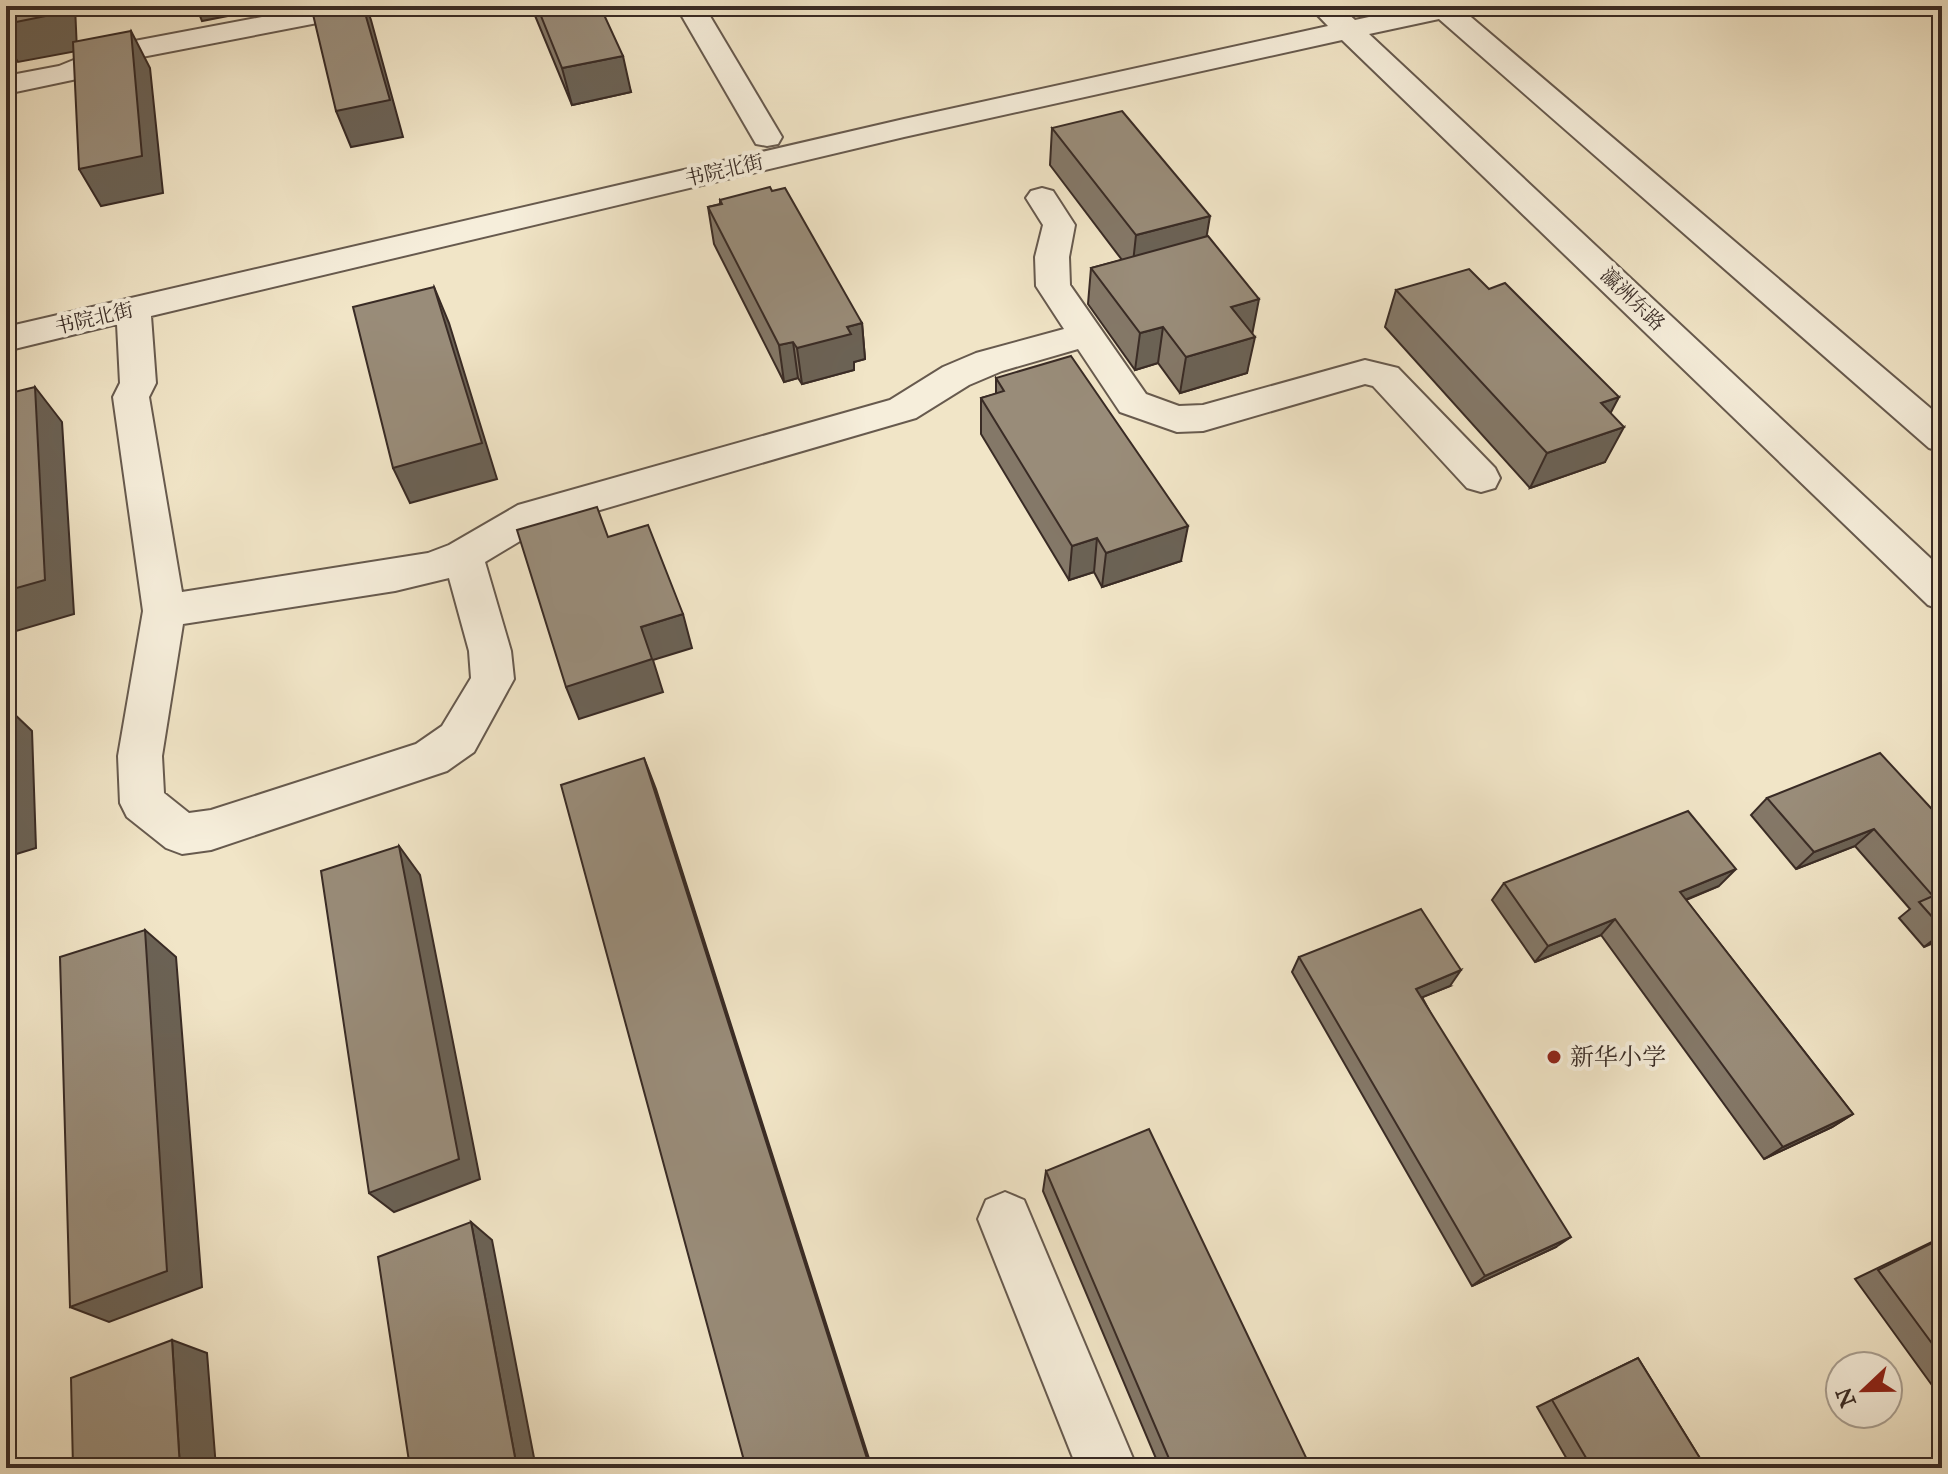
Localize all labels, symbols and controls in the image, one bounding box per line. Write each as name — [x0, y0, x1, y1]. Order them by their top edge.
street label: 书院北街 — [682, 149, 766, 191]
street label: 瀛洲东路 — [1596, 263, 1670, 335]
street label: 书院北街 — [52, 297, 136, 339]
place label: 新华小学 — [1570, 1042, 1666, 1072]
marker: 新华小学 — [1545, 1048, 1563, 1066]
north arrow — [1824, 1350, 1904, 1430]
text: N — [1830, 1383, 1862, 1411]

